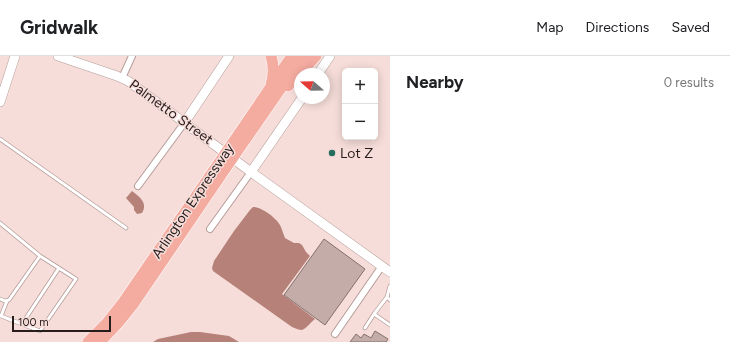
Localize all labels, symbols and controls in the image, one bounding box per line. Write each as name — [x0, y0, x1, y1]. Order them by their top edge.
text: Gridwalk — [20, 16, 98, 39]
text: Map — [536, 19, 564, 36]
text: Directions — [586, 19, 649, 36]
text: Saved — [671, 19, 710, 36]
north arrow — [294, 68, 330, 104]
map controls — [342, 68, 378, 140]
button: + — [342, 68, 378, 104]
text: Nearby — [406, 72, 464, 92]
text: 0 results — [664, 75, 714, 90]
street label: Palmetto Street — [126, 76, 216, 148]
button: − — [342, 104, 378, 140]
street label: Arlington Expressway — [148, 140, 238, 262]
place label: Lot Z — [340, 145, 373, 162]
marker: Lot Z — [327, 148, 337, 158]
scale bar — [12, 314, 111, 333]
text: 100 m — [18, 316, 49, 329]

